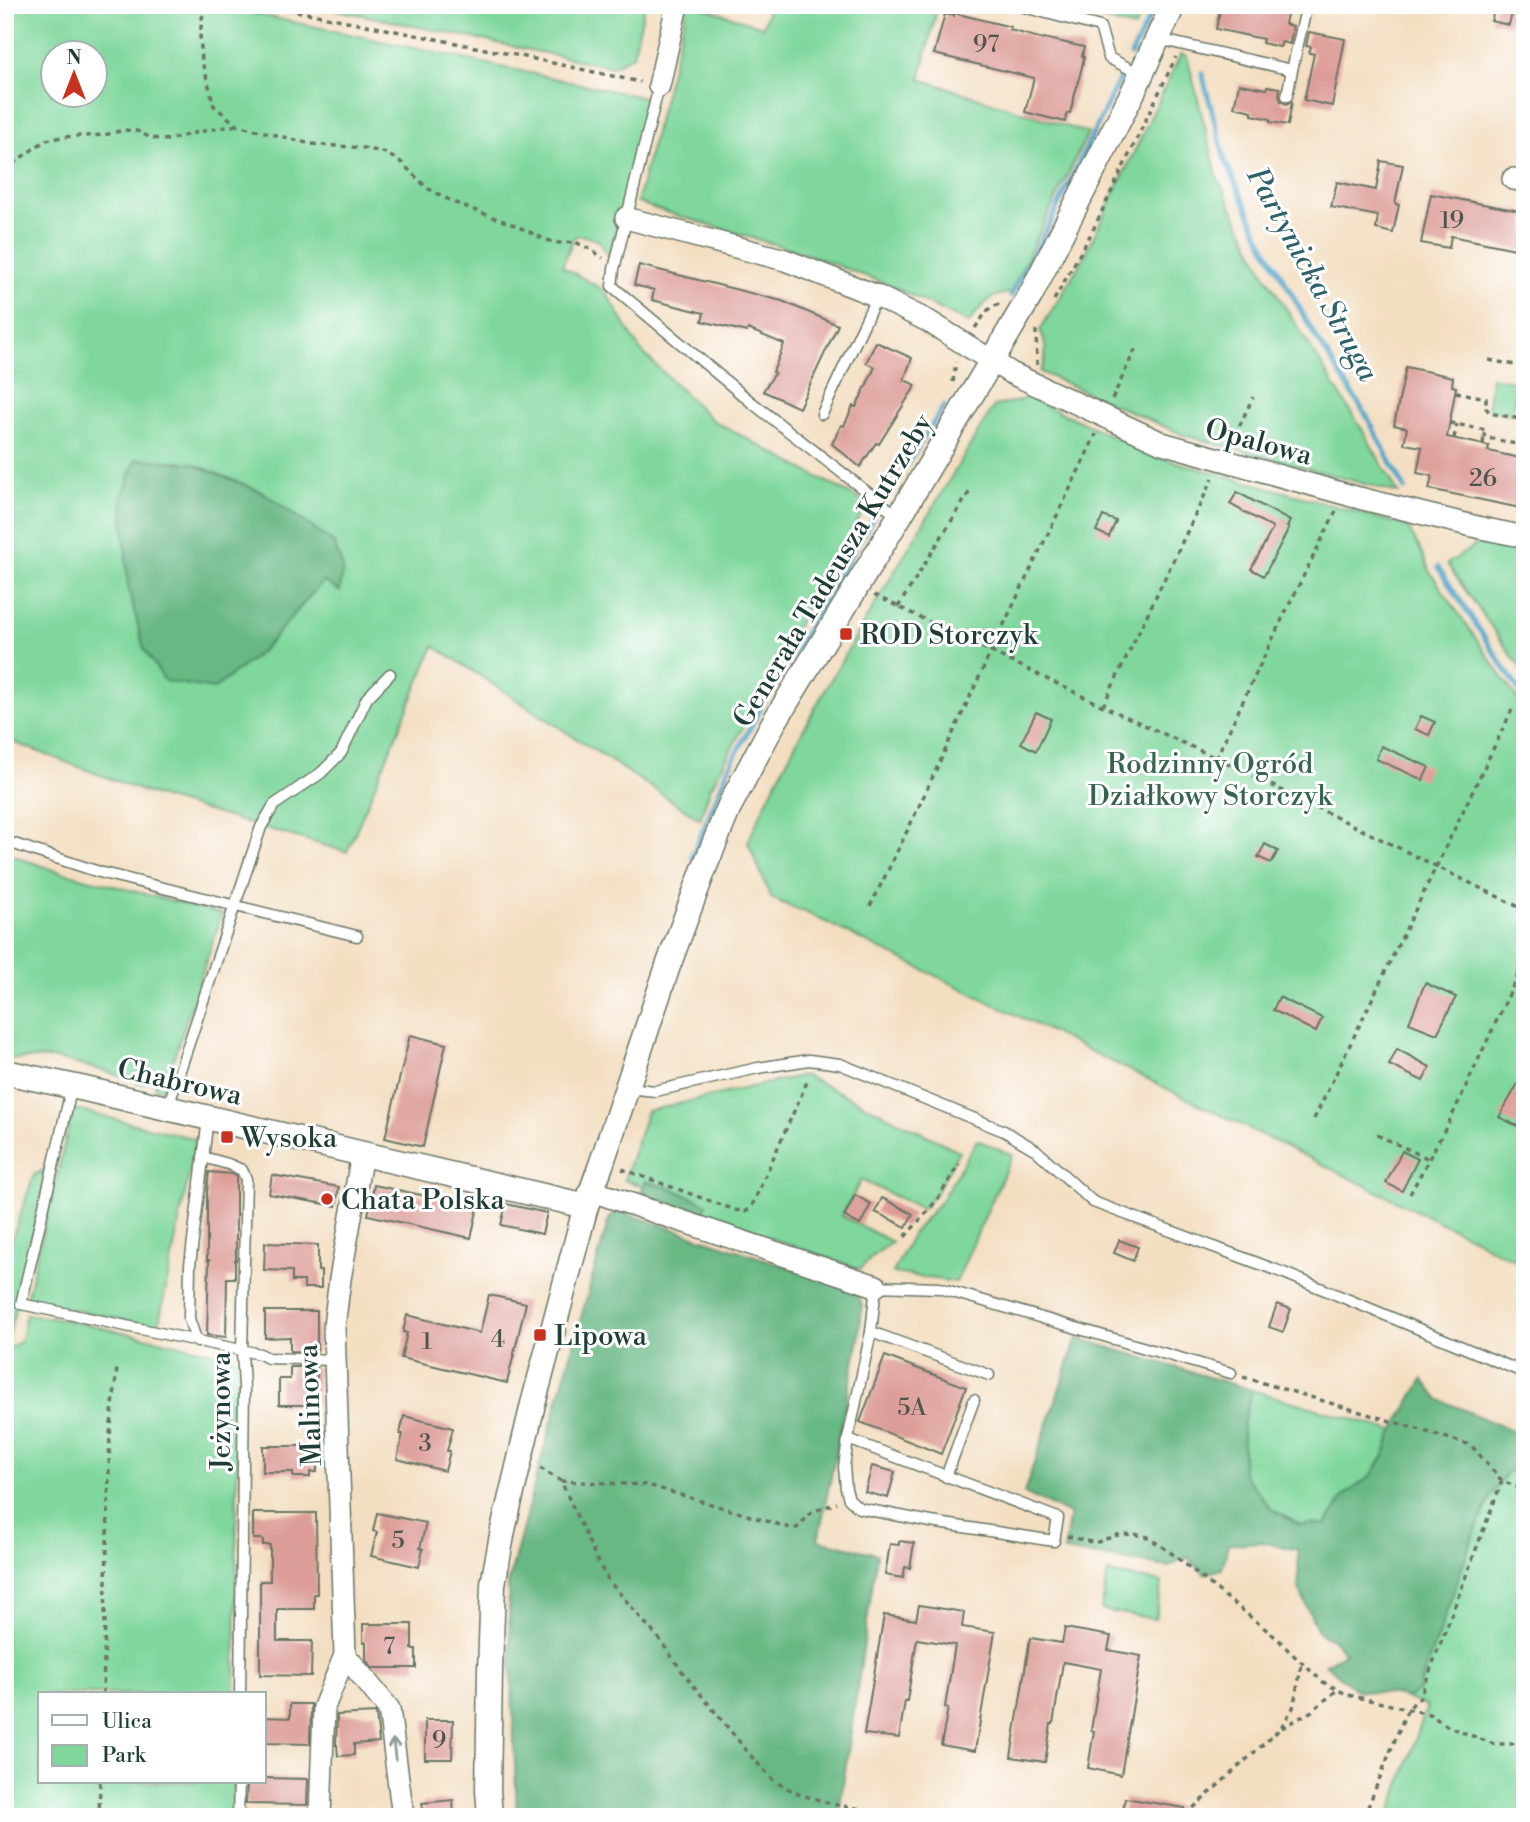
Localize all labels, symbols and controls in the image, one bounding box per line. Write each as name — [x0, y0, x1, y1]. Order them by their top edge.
house number: 97 — [973, 30, 999, 60]
north arrow — [38, 38, 108, 108]
text: N — [66, 46, 82, 70]
water label: Partynicka Struga — [1237, 160, 1387, 388]
house number: 19 — [1440, 206, 1464, 236]
street label: Generała Tadeusza Kutrzeby — [726, 407, 941, 734]
street label: Opalowa — [1201, 411, 1317, 474]
house number: 26 — [1469, 464, 1497, 494]
place label: ROD Storczyk — [860, 618, 1039, 653]
marker: ROD Storczyk — [838, 626, 854, 642]
park label: Rodzinny Ogród Działkowy Storczyk — [1088, 747, 1333, 814]
street label: Chabrowa — [114, 1051, 246, 1114]
place label: Wysoka — [240, 1121, 338, 1156]
marker: Wysoka — [219, 1129, 235, 1145]
place label: Chata Polska — [341, 1183, 505, 1218]
marker: Chata Polska — [319, 1191, 335, 1207]
place label: Lipowa — [554, 1319, 648, 1354]
house number: 4 — [491, 1325, 505, 1355]
house number: 1 — [422, 1327, 433, 1357]
marker: Lipowa — [532, 1327, 548, 1343]
street label: Malinowa — [291, 1343, 330, 1467]
street label: Jeżynowa — [204, 1351, 239, 1471]
house number: 5A — [897, 1393, 927, 1423]
house number: 3 — [418, 1429, 432, 1459]
house number: 5 — [391, 1526, 405, 1556]
house number: 7 — [383, 1632, 395, 1662]
legend — [38, 1692, 266, 1784]
text: Ulica — [102, 1709, 152, 1735]
house number: 9 — [432, 1726, 446, 1756]
one-way arrow — [388, 1738, 401, 1761]
text: Park — [102, 1743, 147, 1769]

